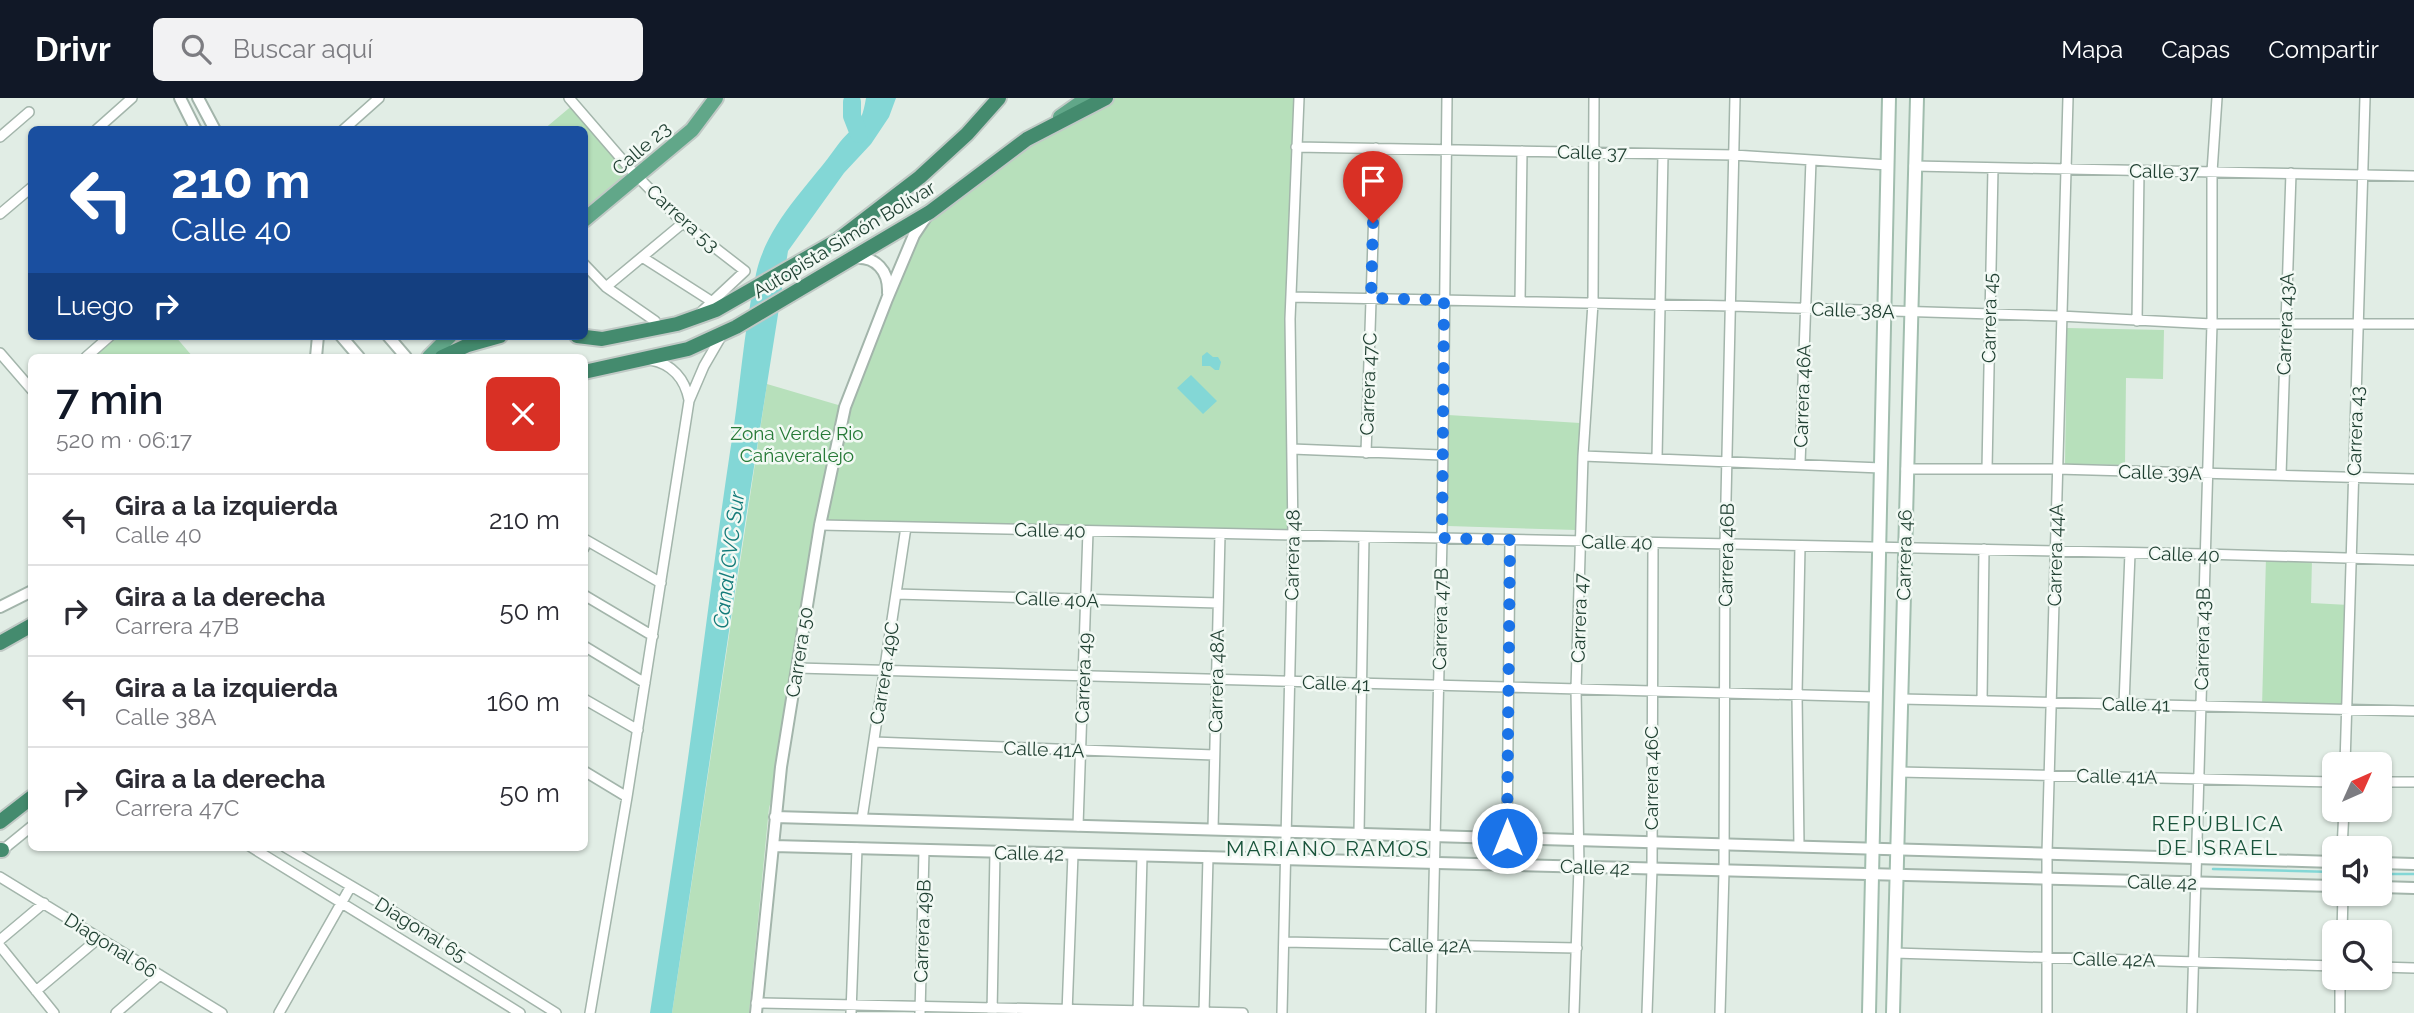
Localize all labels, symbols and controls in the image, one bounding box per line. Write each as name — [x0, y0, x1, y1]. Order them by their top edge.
search box — [153, 18, 643, 81]
text: Drivr — [35, 30, 111, 69]
icon: search — [177, 30, 215, 68]
text: Buscar aquí — [233, 34, 373, 64]
text: Mapa — [2061, 35, 2123, 64]
text: Capas — [2161, 35, 2230, 64]
text: Compartir — [2268, 35, 2379, 64]
street label: Calle 23 — [607, 117, 675, 179]
street label: Calle 37 — [1557, 140, 1627, 164]
pin — [1343, 151, 1403, 223]
text: 210 m — [171, 152, 310, 209]
icon: left — [56, 154, 147, 245]
street label: Calle 37 — [2129, 159, 2199, 183]
icon: arrive — [1354, 162, 1392, 200]
street label: Autopista Simón Bolívar — [749, 176, 939, 302]
street label: Carrera 53 — [642, 180, 724, 256]
text: Calle 40 — [171, 211, 292, 248]
street label: Carrera 43A — [2272, 272, 2298, 376]
street label: Carrera 45 — [1977, 273, 2001, 363]
icon: right — [147, 287, 185, 325]
text: Luego — [56, 291, 133, 321]
street label: Calle 38A — [1811, 298, 1895, 322]
street label: Carrera 47C — [1355, 332, 1381, 436]
street label: Carrera 46A — [1789, 344, 1815, 448]
text: 7 min — [56, 375, 164, 424]
button: close — [486, 377, 560, 451]
street label: Carrera 43 — [2342, 386, 2368, 476]
park label: Zona Verde Rio Cañaveralejo — [730, 422, 864, 466]
text: 520 m · 06:17 — [56, 426, 192, 453]
street label: Calle 39A — [2118, 460, 2202, 484]
water label: Canal CVC Sur — [708, 489, 749, 630]
text: Gira a la izquierda — [115, 491, 338, 521]
icon: left — [56, 501, 94, 539]
street label: Carrera 46B — [1714, 503, 1738, 607]
street label: Carrera 44A — [2043, 503, 2067, 607]
text: 210 m — [489, 505, 560, 535]
street label: Carrera 48 — [1280, 509, 1304, 601]
street label: Carrera 46 — [1892, 509, 1916, 601]
street label: Calle 40 — [1014, 518, 1086, 542]
text: Calle 40 — [115, 521, 202, 548]
street label: Calle 40 — [1581, 530, 1653, 554]
street label: Calle 40 — [2148, 542, 2220, 566]
street label: Carrera 47B — [1428, 568, 1452, 670]
street label: Carrera 47 — [1566, 573, 1592, 663]
text: Gira a la derecha — [115, 582, 325, 612]
street label: Calle 40A — [1015, 587, 1100, 611]
street label: Carrera 43B — [2190, 588, 2214, 690]
icon: right — [56, 592, 94, 630]
text: 50 m — [499, 596, 560, 626]
street label: Carrera 50 — [781, 605, 817, 699]
text: Carrera 47B — [115, 612, 239, 639]
street label: Carrera 49C — [865, 620, 903, 726]
street label: Carrera 48A — [1204, 629, 1228, 733]
street label: Carrera 49 — [1070, 632, 1096, 724]
street label: Calle 41 — [1302, 671, 1370, 695]
text: Gira a la izquierda — [115, 673, 338, 703]
icon: left — [56, 683, 94, 721]
text: 160 m — [487, 687, 560, 717]
street label: Calle 41 — [2102, 692, 2170, 716]
text: Calle 38A — [115, 703, 216, 730]
street label: Carrera 46C — [1640, 726, 1662, 830]
street label: Calle 41A — [1003, 737, 1085, 761]
north arrow — [2322, 752, 2392, 822]
map controls — [2322, 752, 2392, 990]
text: Gira a la derecha — [115, 764, 325, 794]
street label: Calle 41A — [2076, 764, 2158, 788]
icon: right — [56, 774, 94, 812]
text: 50 m — [499, 778, 560, 808]
text: Carrera 47C — [115, 794, 240, 821]
position arrow — [1470, 801, 1544, 875]
district label: REPÚBLICA DE ISRAEL — [2151, 811, 2285, 860]
district label: MARIANO RAMOS — [1226, 836, 1430, 861]
button: sound — [2322, 836, 2392, 906]
street label: Calle 42 — [994, 841, 1064, 865]
street label: Calle 42 — [1560, 855, 1630, 879]
street label: Calle 42 — [2127, 870, 2197, 894]
street label: Carrera 49B — [909, 879, 935, 983]
street label: Diagonal 65 — [371, 892, 471, 966]
street label: Diagonal 66 — [61, 908, 161, 982]
button: search — [2322, 920, 2392, 990]
street label: Calle 42A — [1388, 933, 1472, 957]
street label: Calle 42A — [2072, 947, 2156, 971]

